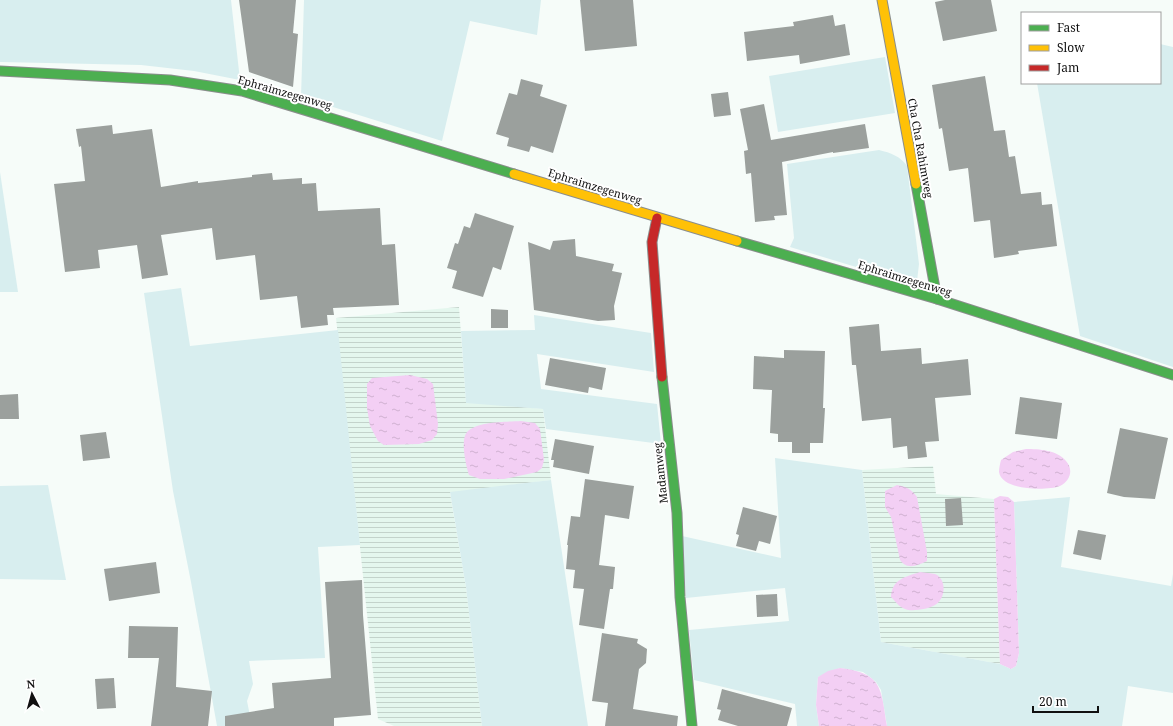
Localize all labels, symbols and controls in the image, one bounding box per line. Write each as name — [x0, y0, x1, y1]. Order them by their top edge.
legend — [1021, 12, 1161, 84]
text: Fast — [1057, 19, 1080, 36]
text: Slow — [1057, 39, 1085, 56]
text: Jam — [1056, 59, 1079, 76]
street label: Ephraimzegenweg — [236, 71, 334, 113]
street label: Cha Cha Rahimweg — [905, 97, 937, 199]
street label: Ephraimzegenweg — [546, 165, 644, 207]
street label: Ephraimzegenweg — [856, 257, 954, 299]
street label: Madamweg — [649, 442, 671, 504]
north arrow — [12, 674, 52, 714]
text: N — [26, 676, 36, 691]
scale bar — [1033, 688, 1098, 714]
text: 20 m — [1039, 693, 1067, 710]

